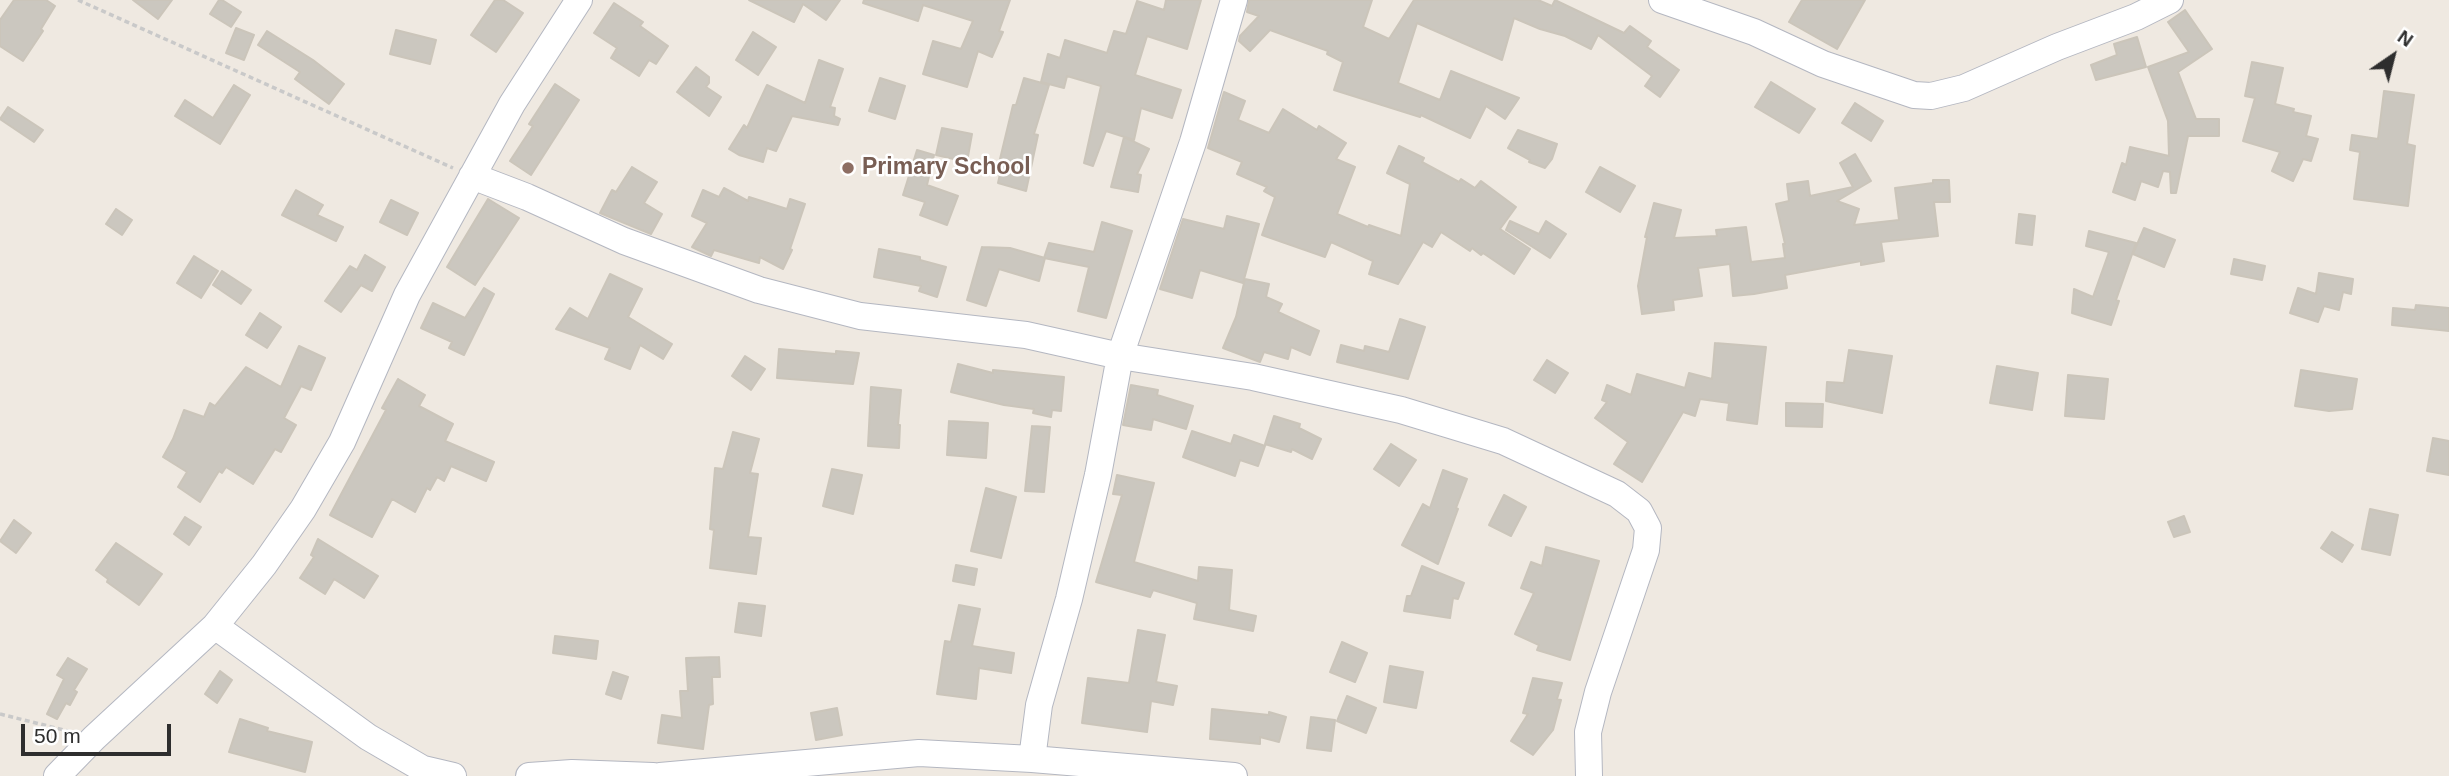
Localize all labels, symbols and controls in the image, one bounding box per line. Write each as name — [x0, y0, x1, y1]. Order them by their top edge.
north arrow — [2358, 21, 2428, 91]
text: N — [2394, 26, 2417, 51]
place label: Primary School — [862, 154, 1031, 182]
marker: Primary School — [840, 160, 856, 176]
scale bar — [24, 710, 175, 754]
text: 50 m — [34, 724, 81, 747]

